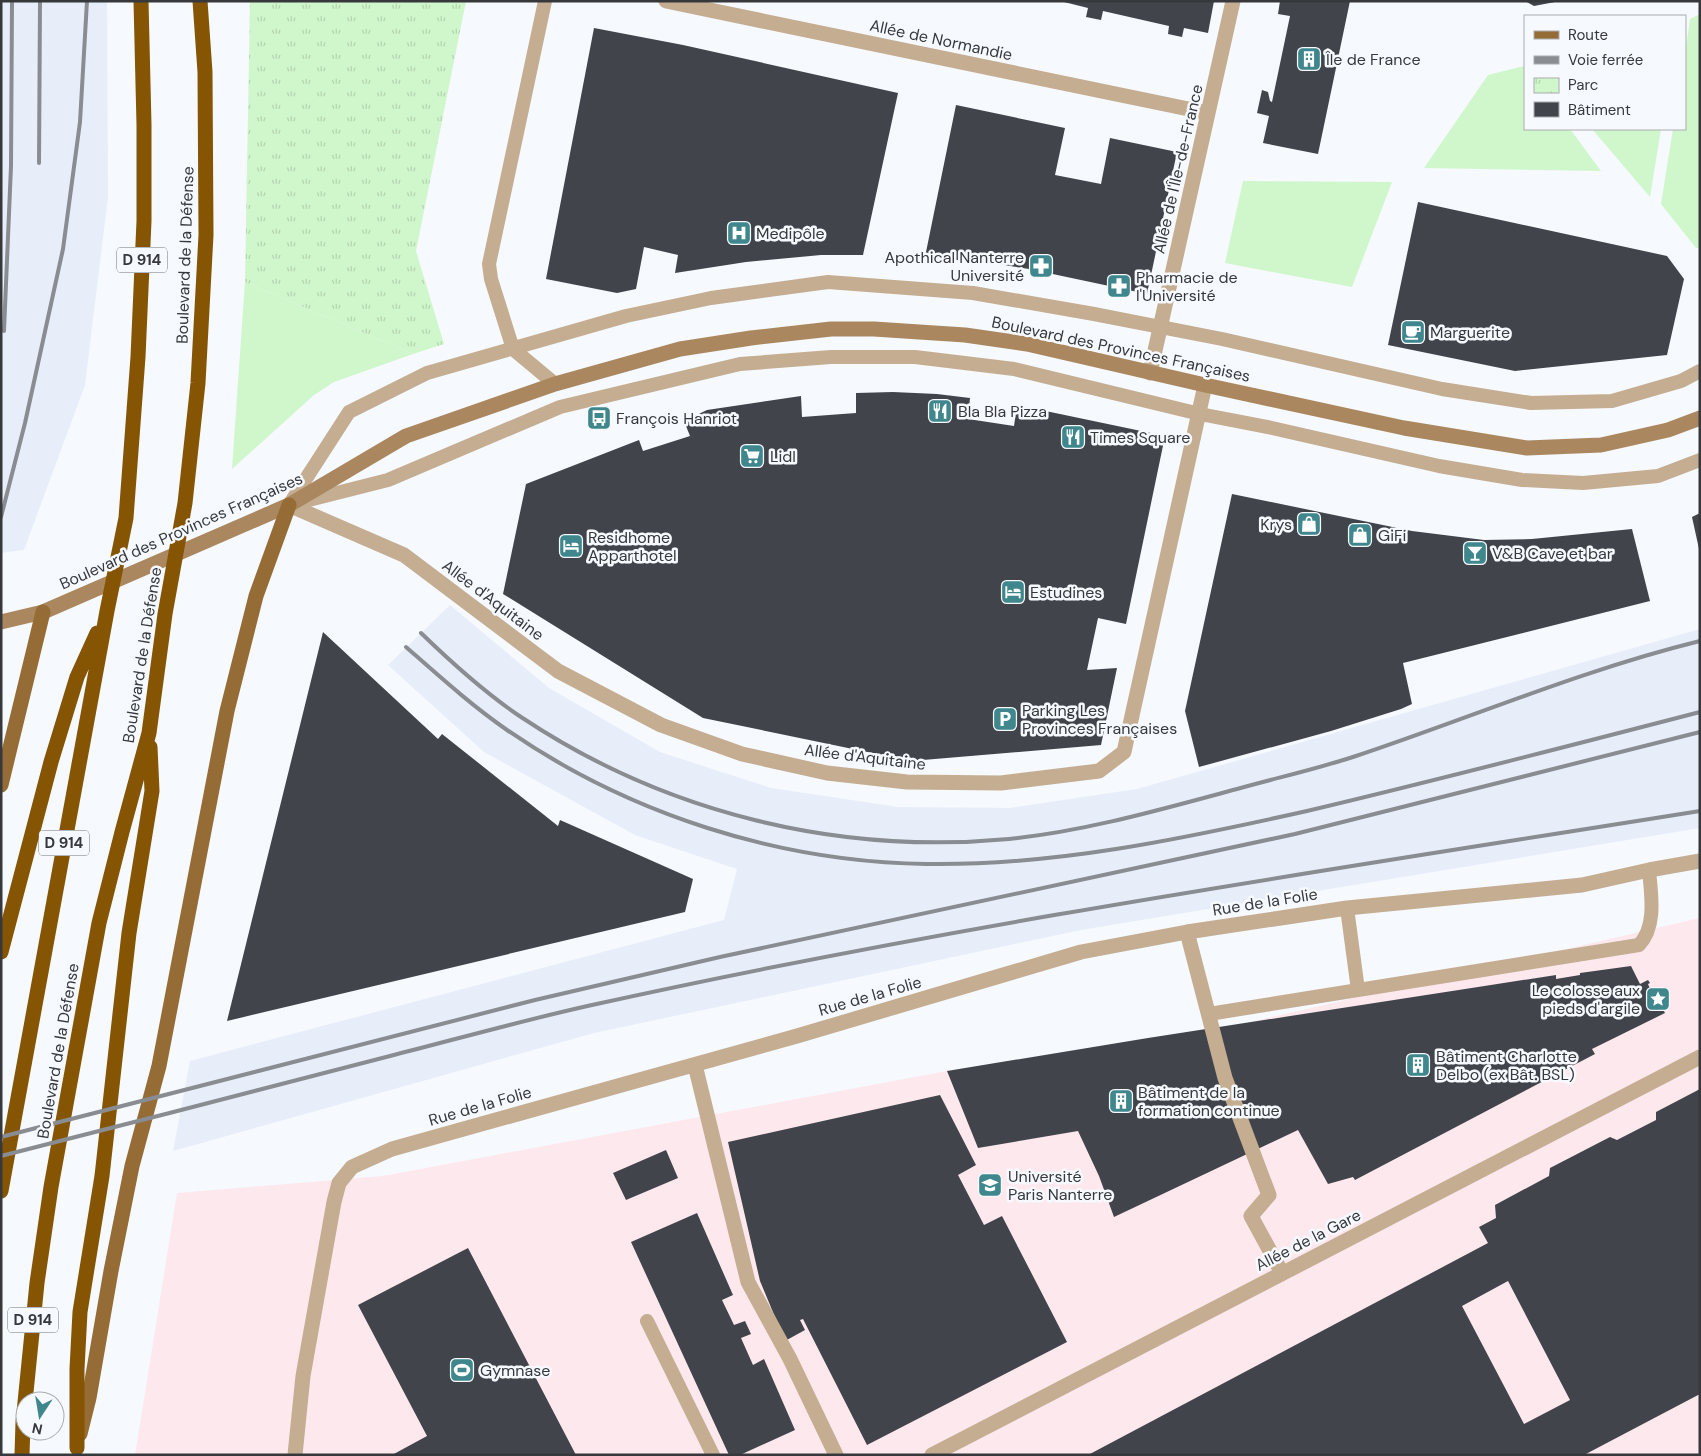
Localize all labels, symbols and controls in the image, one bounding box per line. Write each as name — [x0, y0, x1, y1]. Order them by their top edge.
street label: Allée de Normandie — [868, 15, 1014, 65]
legend — [1524, 15, 1686, 130]
text: Route — [1568, 25, 1608, 45]
building icon: Île de France — [1296, 46, 1322, 72]
place label: Île de France — [1325, 49, 1421, 70]
text: Voie ferrée — [1568, 50, 1643, 70]
text: Parc — [1568, 75, 1598, 95]
street label: Allée de l'Île-de-France — [1148, 82, 1208, 256]
text: Bâtiment — [1568, 100, 1631, 120]
street label: Boulevard de la Défense — [171, 166, 199, 344]
hospital icon: Medipôle — [726, 220, 752, 246]
place label: Medipôle — [756, 223, 825, 244]
place label: Apothical Nanterre Université — [884, 247, 1024, 286]
road number: D 914 — [117, 248, 167, 272]
pharmacy icon: Apothical Nanterre Université — [1028, 253, 1054, 279]
place label: Pharmacie de l'Université — [1136, 267, 1238, 306]
pharmacy icon: Pharmacie de l'Université — [1106, 273, 1132, 299]
street label: Boulevard des Provinces Françaises — [990, 311, 1252, 387]
cafe icon: Marguerite — [1400, 319, 1426, 345]
place label: Marguerite — [1430, 322, 1510, 343]
restaurant icon: Bla Bla Pizza — [927, 398, 953, 424]
place label: Bla Bla Pizza — [958, 401, 1047, 422]
bus stop icon: François Hanriot — [586, 405, 612, 431]
place label: François Hanriot — [616, 408, 737, 429]
restaurant icon: Times Square — [1060, 424, 1086, 450]
place label: Times Square — [1090, 427, 1190, 448]
supermarket icon: Lidl — [739, 443, 765, 469]
place label: Lidl — [770, 446, 796, 467]
street label: Boulevard des Provinces Françaises — [56, 468, 306, 594]
shop icon: Krys — [1296, 511, 1322, 537]
place label: Krys — [1260, 514, 1292, 535]
shop icon: GiFi — [1347, 522, 1373, 548]
place label: GiFi — [1378, 525, 1406, 546]
place label: Residhome Apparthotel — [588, 527, 677, 566]
hotel icon: Residhome Apparthotel — [558, 533, 584, 559]
bar icon: V&B Cave et bar — [1462, 540, 1488, 566]
place label: V&B Cave et bar — [1492, 543, 1613, 564]
street label: Allée d'Aquitaine — [438, 555, 548, 645]
street label: Boulevard de la Défense — [118, 566, 166, 744]
hotel icon: Estudines — [1000, 579, 1026, 605]
place label: Estudines — [1030, 582, 1102, 603]
place label: Parking Les Provinces Françaises — [1022, 700, 1177, 739]
parking icon: Parking Les Provinces Françaises — [992, 706, 1018, 732]
street label: Allée d'Aquitaine — [803, 739, 927, 775]
road number: D 914 — [39, 830, 89, 856]
street label: Rue de la Folie — [1211, 883, 1319, 921]
street label: Boulevard de la Défense — [32, 962, 84, 1140]
street label: Rue de la Folie — [816, 971, 924, 1021]
place label: Le colosse aux pieds d'argile — [1532, 980, 1640, 1019]
place icon: Le colosse aux pieds d'argile — [1645, 986, 1671, 1012]
place label: Bâtiment Charlotte Delbo (ex Bât. BSL) — [1436, 1046, 1577, 1085]
building icon: Bâtiment Charlotte Delbo (ex Bât. BSL) — [1405, 1052, 1431, 1078]
street label: Rue de la Folie — [426, 1081, 534, 1131]
place label: Bâtiment de la formation continue — [1138, 1082, 1280, 1121]
building icon: Bâtiment de la formation continue — [1108, 1088, 1134, 1114]
place label: Université Paris Nanterre — [1008, 1166, 1112, 1205]
school or university icon: Université Paris Nanterre — [977, 1172, 1003, 1198]
street label: Allée de la Gare — [1252, 1204, 1364, 1276]
road number: D 914 — [8, 1308, 58, 1332]
sports icon: Gymnase — [449, 1357, 475, 1383]
place label: Gymnase — [480, 1360, 550, 1381]
north arrow — [15, 1391, 65, 1441]
text: N — [30, 1419, 44, 1439]

